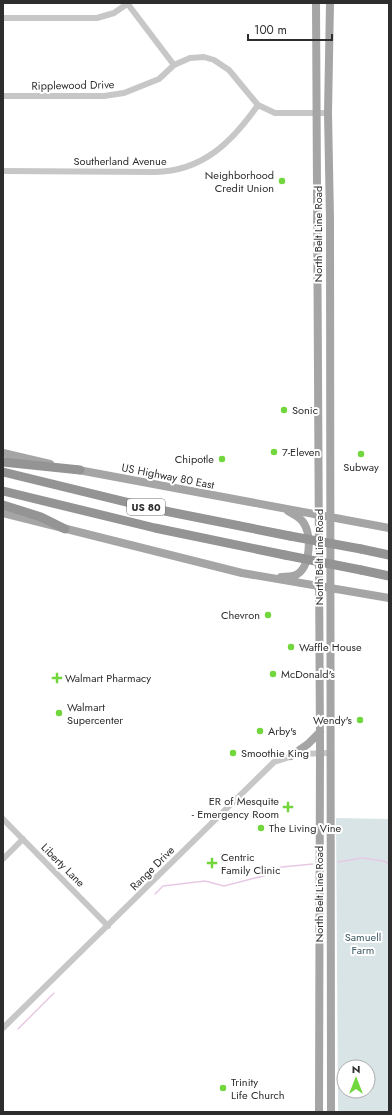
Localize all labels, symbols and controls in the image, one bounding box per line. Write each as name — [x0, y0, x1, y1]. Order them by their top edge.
scale bar — [248, 16, 332, 42]
text: 100 m — [254, 21, 287, 39]
street label: Ripplewood Drive — [31, 76, 115, 94]
street label: Southerland Avenue — [73, 153, 167, 169]
place label: Neighborhood Credit Union — [205, 167, 274, 196]
marker: Neighborhood Credit Union — [277, 176, 287, 186]
street label: North Belt Line Road — [310, 186, 326, 282]
place label: Sonic — [292, 402, 318, 418]
marker: Sonic — [279, 405, 289, 415]
place label: 7-Eleven — [282, 444, 320, 460]
marker: 7-Eleven — [269, 447, 279, 457]
marker: Subway — [356, 449, 366, 459]
place label: Chipotle — [175, 451, 214, 467]
marker: Chipotle — [217, 454, 227, 464]
street label: US Highway 80 East — [120, 459, 216, 493]
place label: Subway — [343, 459, 379, 475]
road number: US 80 — [127, 499, 165, 515]
street label: North Belt Line Road — [311, 509, 327, 605]
place label: Chevron — [221, 607, 260, 623]
marker: Chevron — [263, 610, 273, 620]
place label: Waffle House — [299, 639, 362, 655]
marker: Waffle House — [286, 642, 296, 652]
place label: McDonald's — [281, 666, 336, 682]
marker: McDonald's — [268, 669, 278, 679]
place label: Walmart Pharmacy — [65, 670, 151, 686]
marker: Walmart Pharmacy — [52, 673, 62, 683]
place label: Walmart Supercenter — [67, 699, 123, 728]
marker: Walmart Supercenter — [54, 708, 64, 718]
place label: Wendy's — [313, 712, 353, 728]
marker: Wendy's — [355, 715, 365, 725]
place label: Arby's — [268, 723, 297, 739]
marker: Arby's — [255, 726, 265, 736]
place label: Smoothie King — [241, 745, 309, 761]
marker: Smoothie King — [228, 748, 238, 758]
place label: ER of Mesquite - Emergency Room — [192, 793, 279, 822]
marker: ER of Mesquite - Emergency Room — [282, 801, 294, 813]
place label: The Living Vine — [269, 820, 342, 836]
marker: The Living Vine — [256, 823, 266, 833]
street label: Liberty Lane — [38, 840, 89, 891]
street label: Range Drive — [126, 842, 178, 894]
street label: North Belt Line Road — [311, 846, 327, 942]
place label: Centric Family Clinic — [221, 849, 280, 878]
marker: Centric Family Clinic — [206, 857, 218, 869]
park label: Samuell Farm — [345, 929, 381, 958]
north arrow — [336, 1059, 376, 1099]
text: N — [352, 1061, 360, 1077]
place label: Trinity Life Church — [231, 1074, 285, 1103]
marker: Trinity Life Church — [218, 1083, 228, 1093]

